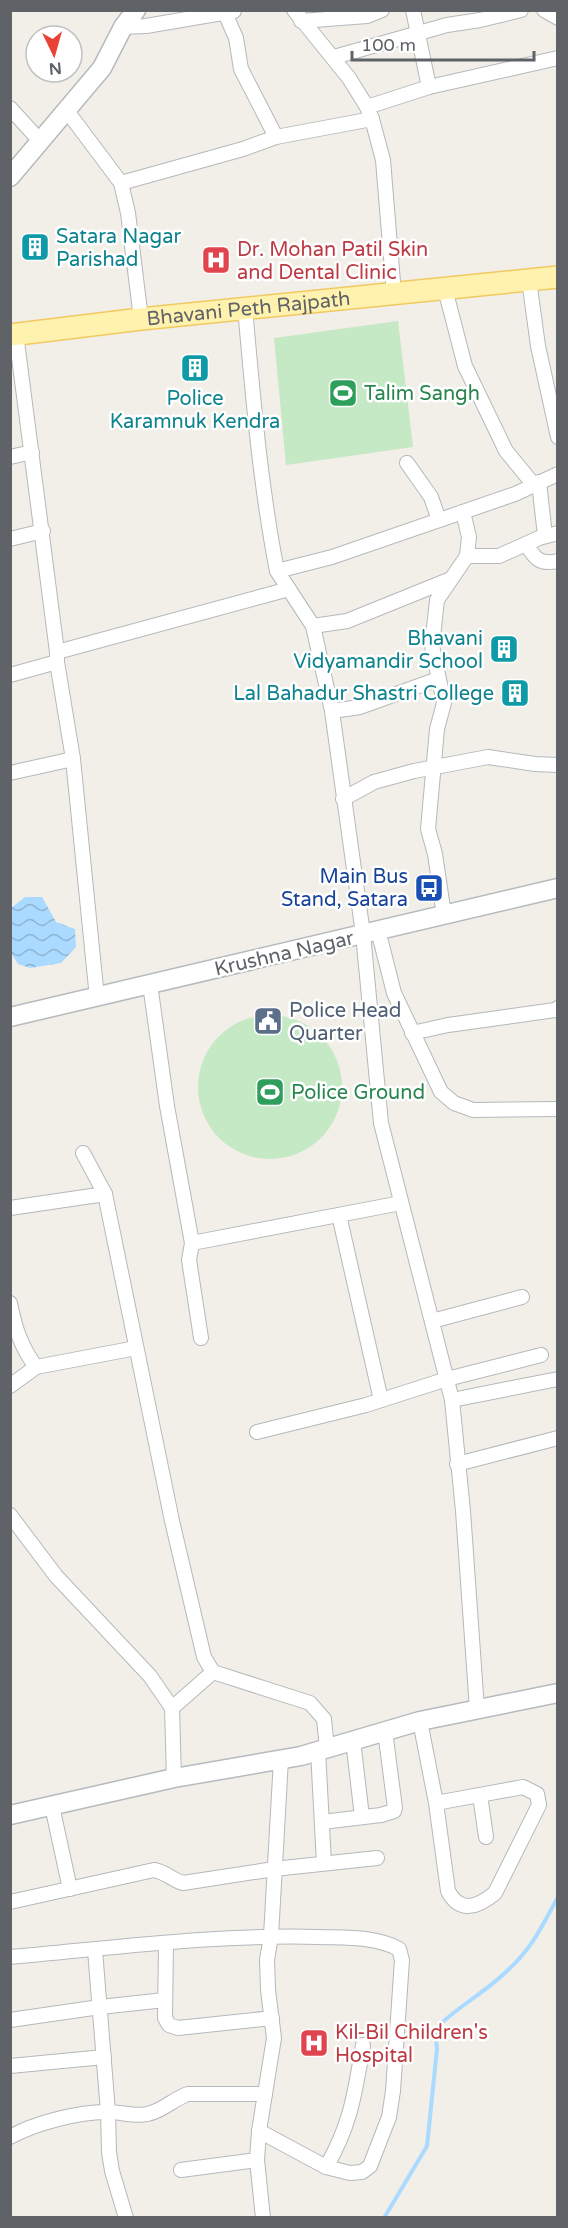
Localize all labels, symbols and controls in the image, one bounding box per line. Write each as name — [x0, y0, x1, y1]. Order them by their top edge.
north arrow — [24, 24, 84, 84]
scale bar — [352, 24, 534, 62]
text: 100 m — [361, 34, 416, 56]
text: N — [48, 57, 62, 78]
place label: Satara Nagar Parishad — [56, 225, 181, 272]
building icon: Satara Nagar Parishad — [19, 231, 51, 263]
place label: Dr. Mohan Patil Skin and Dental Clinic — [237, 238, 428, 285]
hospital icon: Dr. Mohan Patil Skin and Dental Clinic — [200, 244, 232, 276]
street label: Bhavani Peth Rajpath — [146, 287, 352, 331]
building icon: Police Karamnuk Kendra — [179, 352, 211, 384]
sports icon: Talim Sangh — [327, 377, 359, 409]
place label: Talim Sangh — [364, 382, 480, 406]
place label: Police Karamnuk Kendra — [110, 387, 280, 434]
place label: Bhavani Vidyamandir School — [293, 627, 483, 674]
building icon: Bhavani Vidyamandir School — [488, 633, 520, 665]
building icon: Lal Bahadur Shastri College — [499, 677, 531, 709]
place label: Lal Bahadur Shastri College — [233, 682, 494, 706]
place label: Main Bus Stand, Satara — [281, 865, 408, 912]
bus stop icon: Main Bus Stand, Satara — [413, 872, 445, 904]
street label: Krushna Nagar — [212, 926, 357, 982]
place label: Police Head Quarter — [289, 999, 401, 1046]
public building icon: Police Head Quarter — [252, 1005, 284, 1037]
sports icon: Police Ground — [254, 1076, 286, 1108]
place label: Police Ground — [291, 1081, 425, 1105]
place label: Kil-Bil Children's Hospital — [335, 2021, 488, 2068]
hospital icon: Kil-Bil Children's Hospital — [298, 2027, 330, 2059]

